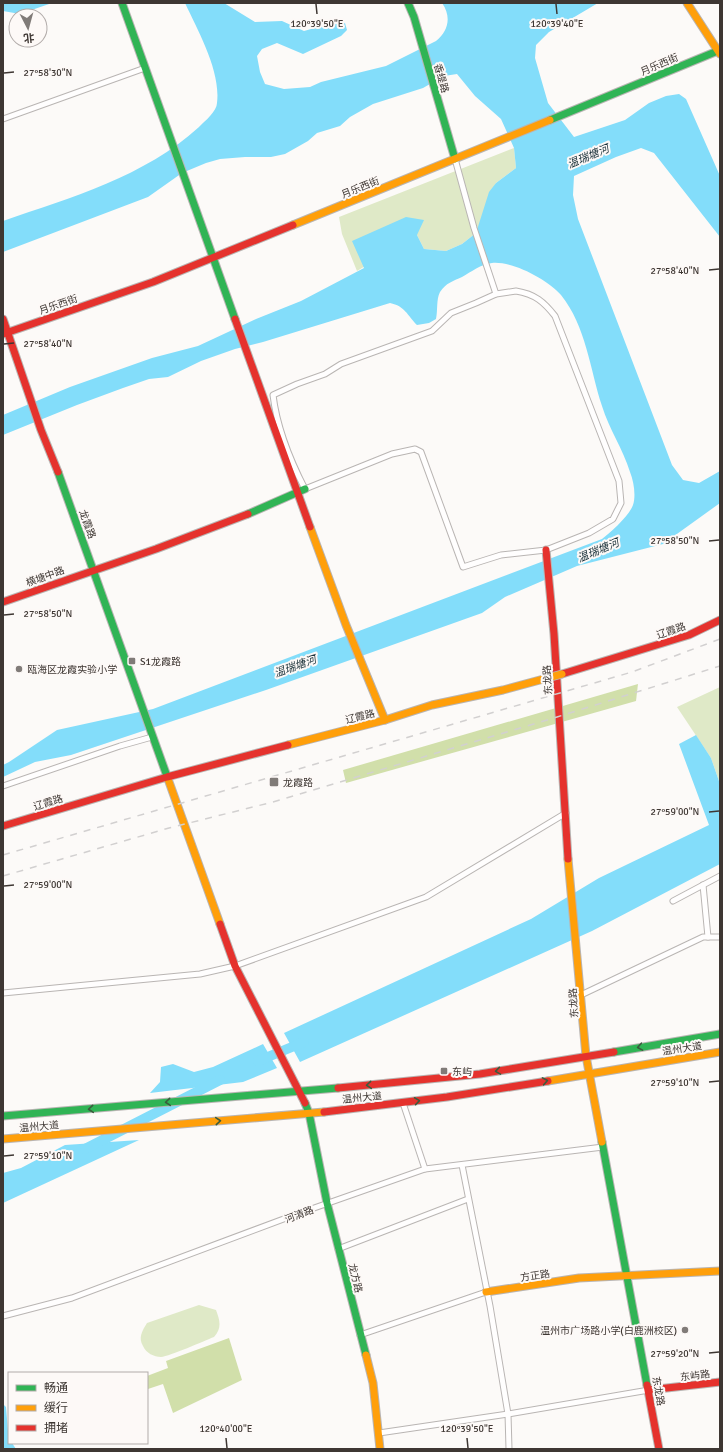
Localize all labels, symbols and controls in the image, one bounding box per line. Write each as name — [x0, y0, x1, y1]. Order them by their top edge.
north arrow — [8, 8, 48, 48]
text: 120°39'50"E — [290, 18, 344, 30]
text: 120°39'40"E — [530, 18, 584, 30]
text: 北 — [23, 30, 35, 44]
street label: 月乐西街 — [639, 52, 680, 78]
street label: 香缇路 — [431, 62, 451, 94]
text: 27°58'30"N — [24, 67, 72, 79]
water label: 温瑞塘河 — [565, 141, 613, 171]
street label: 月乐西街 — [340, 175, 381, 201]
text: 27°58'40"N — [651, 265, 699, 277]
street label: 月乐西街 — [37, 293, 79, 317]
text: 27°58'40"N — [24, 338, 72, 350]
street label: 龙霞路 — [76, 508, 98, 540]
water label: 温瑞塘河 — [575, 535, 623, 565]
text: 27°58'50"N — [651, 535, 699, 547]
street label: 横塘中路 — [24, 564, 66, 589]
text: 27°58'50"N — [24, 608, 72, 620]
street label: 辽霞路 — [655, 620, 687, 642]
water label: 温瑞塘河 — [272, 652, 320, 680]
marker: S1龙霞路 — [127, 656, 137, 666]
place label: S1龙霞路 — [140, 656, 181, 668]
marker: 瓯海区龙霞实验小学 — [14, 664, 24, 674]
place label: 瓯海区龙霞实验小学 — [27, 664, 117, 676]
street label: 东龙路 — [541, 665, 555, 695]
street label: 辽霞路 — [344, 708, 376, 726]
marker: 龙霞路 — [268, 776, 280, 788]
place label: 龙霞路 — [283, 777, 313, 789]
street label: 辽霞路 — [32, 793, 64, 813]
text: 27°59'00"N — [651, 806, 699, 818]
text: 27°59'00"N — [24, 879, 72, 891]
street label: 东龙路 — [567, 988, 581, 1018]
street label: 温州大道 — [661, 1040, 703, 1058]
one-way arrow — [637, 1042, 643, 1051]
marker: 东屿 — [439, 1066, 449, 1076]
place label: 东屿 — [452, 1066, 472, 1078]
one-way arrow — [495, 1066, 501, 1075]
one-way arrow — [542, 1077, 548, 1086]
text: 27°59'10"N — [651, 1077, 699, 1089]
one-way arrow — [366, 1080, 372, 1089]
street label: 温州大道 — [342, 1090, 383, 1106]
one-way arrow — [414, 1097, 420, 1106]
one-way arrow — [165, 1098, 171, 1107]
one-way arrow — [88, 1104, 94, 1113]
one-way arrow — [215, 1117, 221, 1126]
street label: 温州大道 — [19, 1119, 60, 1135]
text: 27°59'10"N — [24, 1150, 72, 1162]
street label: 河清路 — [283, 1204, 315, 1226]
street label: 龙方路 — [346, 1262, 364, 1294]
street label: 方正路 — [519, 1268, 551, 1284]
place label: 温州市广场路小学(白鹿洲校区) — [540, 1325, 677, 1337]
marker: 温州市广场路小学(白鹿洲校区) — [680, 1325, 690, 1335]
text: 27°59'20"N — [651, 1348, 699, 1360]
street label: 东屿路 — [680, 1368, 711, 1384]
legend — [8, 1372, 148, 1444]
street label: 东龙路 — [650, 1375, 667, 1407]
text: 畅通 — [44, 1381, 68, 1396]
text: 缓行 — [44, 1401, 68, 1416]
text: 拥堵 — [44, 1421, 68, 1436]
text: 120°40'00"E — [199, 1423, 253, 1435]
text: 120°39'50"E — [440, 1423, 494, 1435]

